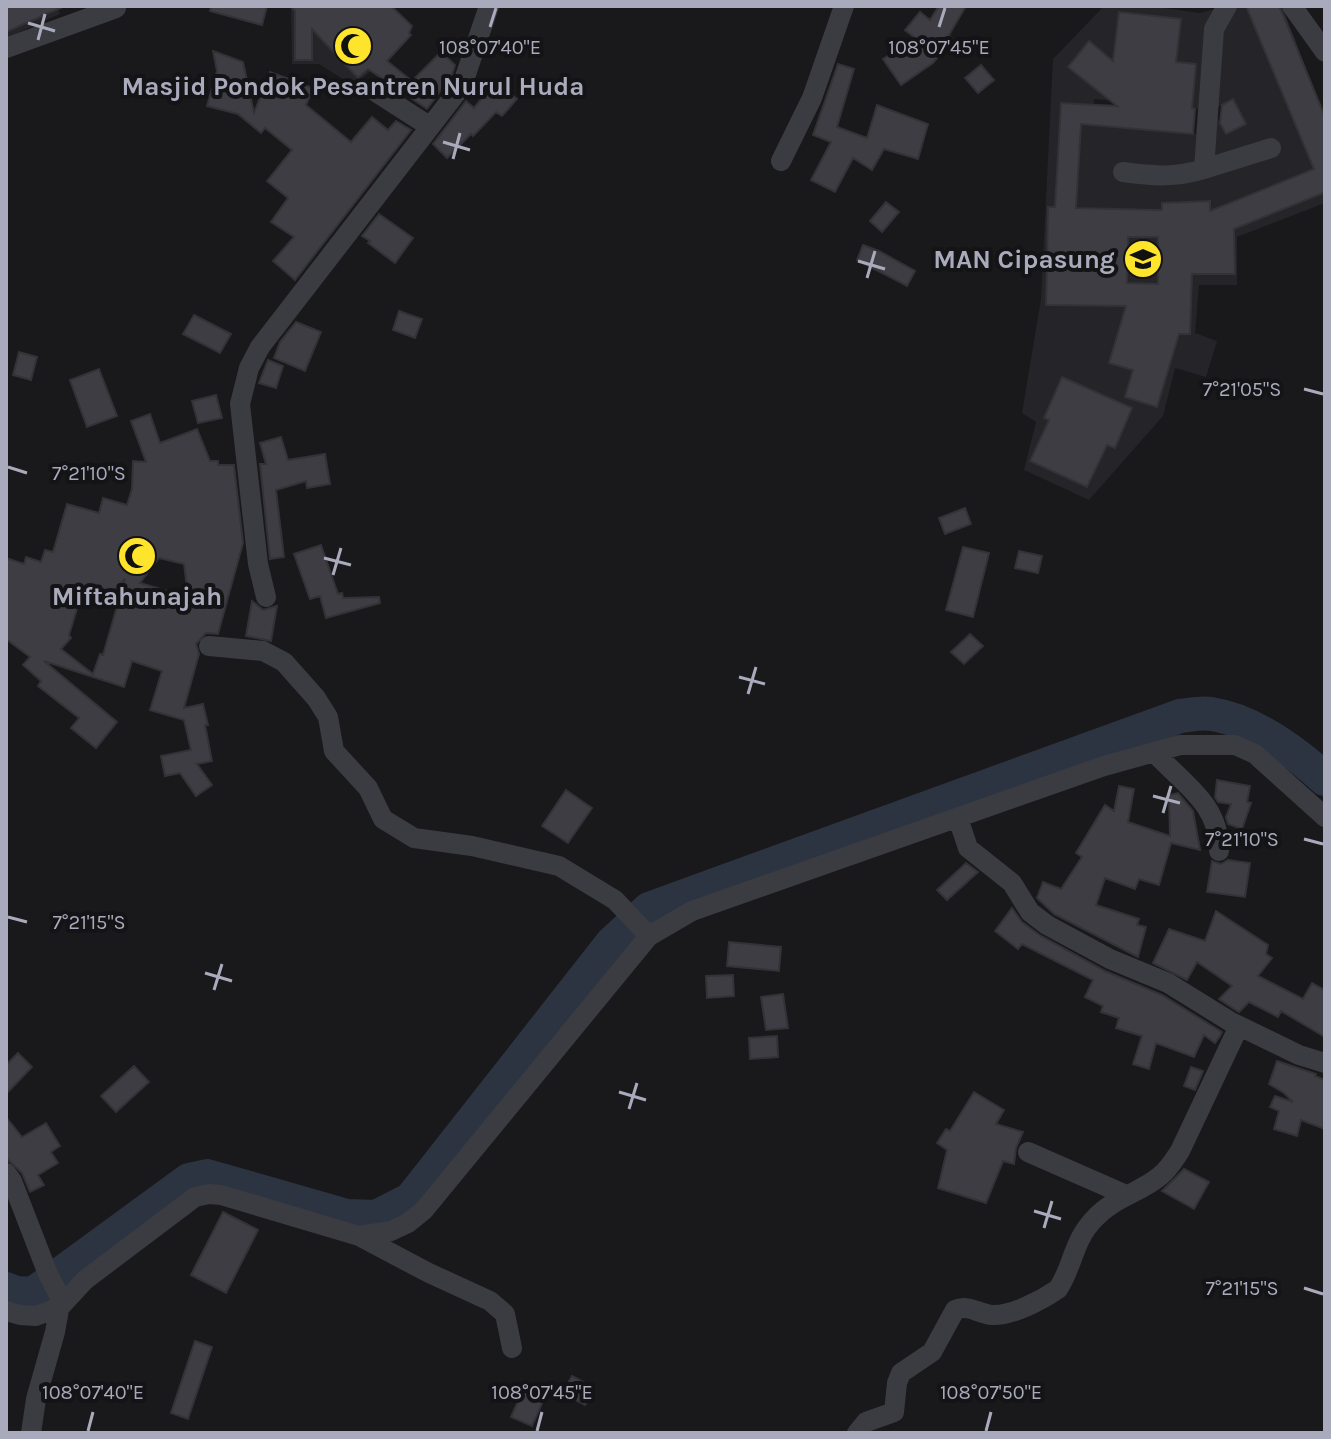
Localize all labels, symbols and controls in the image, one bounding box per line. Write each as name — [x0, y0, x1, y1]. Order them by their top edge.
mosque icon: Masjid Pondok Pesantren Nurul Huda — [332, 25, 374, 67]
text: 108°07'40"E — [439, 36, 541, 59]
text: 108°07'45"E — [888, 36, 990, 59]
place label: Masjid Pondok Pesantren Nurul Huda — [122, 71, 584, 102]
school or university icon: MAN Cipasung — [1122, 238, 1164, 280]
place label: MAN Cipasung — [933, 244, 1115, 275]
text: 7°21'05"S — [1203, 378, 1281, 401]
text: 7°21'10"S — [52, 462, 126, 485]
mosque icon: Miftahunajah — [116, 535, 158, 577]
place label: Miftahunajah — [52, 581, 222, 612]
text: 7°21'10"S — [1205, 828, 1279, 851]
text: 7°21'15"S — [52, 911, 126, 934]
text: 7°21'15"S — [1205, 1277, 1279, 1300]
text: 108°07'40"E — [42, 1381, 144, 1404]
text: 108°07'45"E — [491, 1381, 593, 1404]
text: 108°07'50"E — [940, 1381, 1042, 1404]

